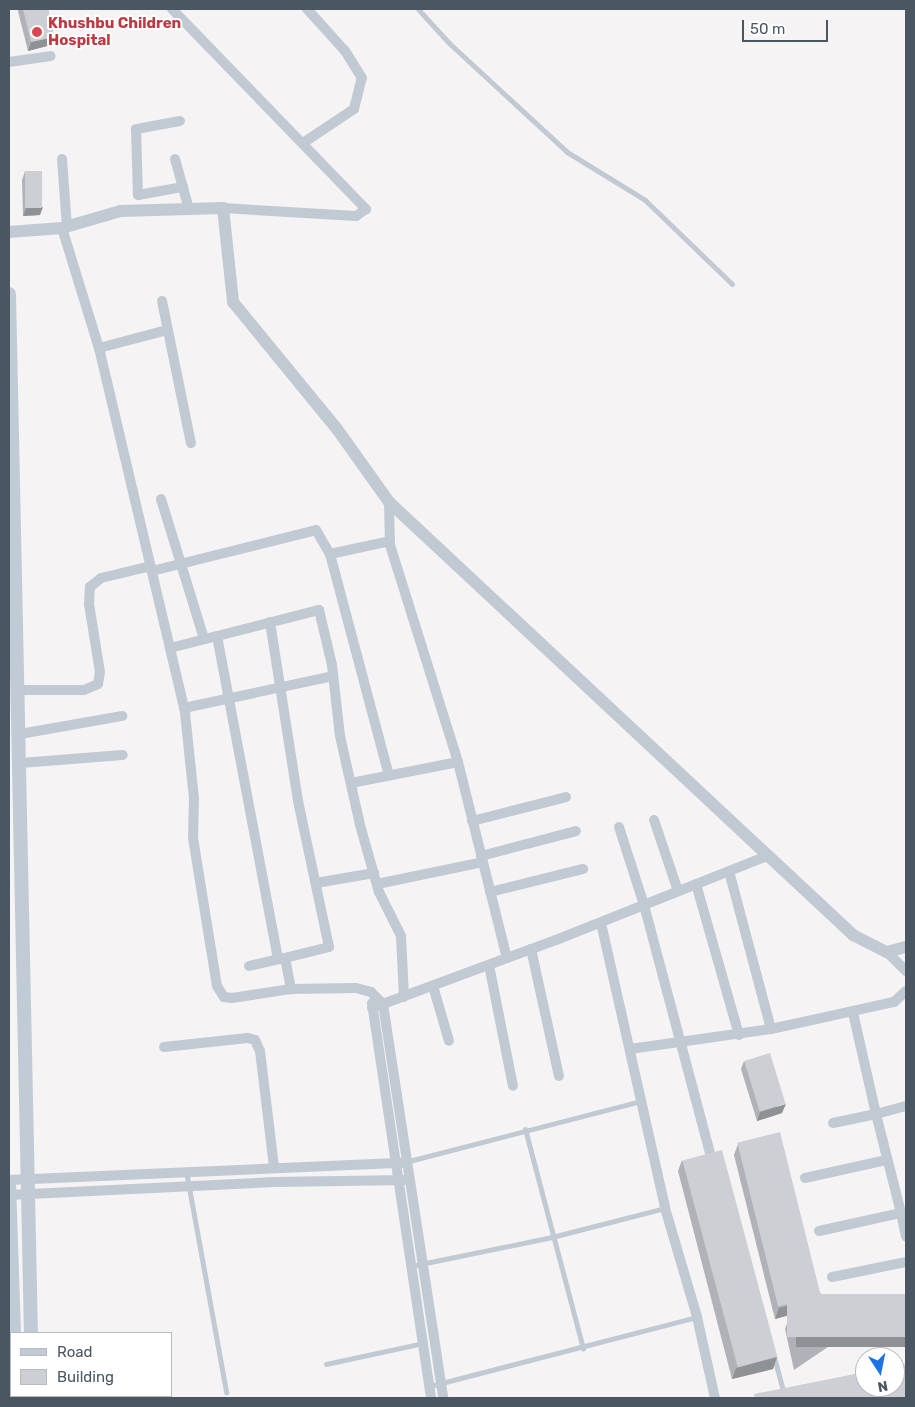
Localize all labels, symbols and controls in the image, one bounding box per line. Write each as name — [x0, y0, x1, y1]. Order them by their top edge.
scale bar — [745, 10, 831, 42]
place label: Khushbu Children Hospital — [48, 14, 181, 49]
text: 50 m — [750, 20, 785, 38]
marker: Khushbu Children Hospital — [30, 25, 44, 39]
legend — [10, 1332, 172, 1397]
text: Road — [57, 1343, 93, 1361]
north arrow — [855, 1347, 905, 1397]
text: Building — [57, 1368, 114, 1386]
text: N — [876, 1377, 889, 1396]

